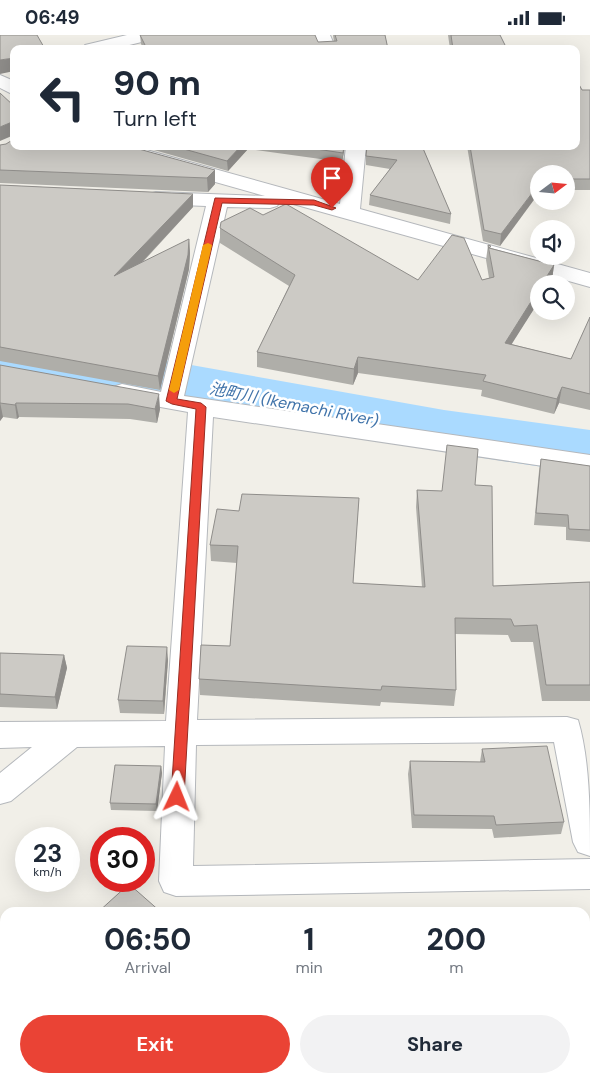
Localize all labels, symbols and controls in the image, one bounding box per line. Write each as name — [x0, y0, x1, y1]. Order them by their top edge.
text: 06:49 — [25, 5, 80, 30]
text: 90 m — [113, 60, 201, 106]
icon: left — [30, 65, 95, 130]
text: Turn left — [113, 104, 197, 133]
pin — [311, 157, 353, 208]
icon: arrive — [318, 164, 346, 192]
north arrow — [530, 165, 575, 210]
map controls — [530, 165, 575, 320]
button: sound — [530, 220, 575, 265]
button: search — [530, 275, 575, 320]
water label: 池町川 (Ikemachi River) — [208, 378, 380, 431]
position arrow — [150, 770, 202, 822]
speed limit sign: 30 — [90, 827, 155, 892]
text: 23 — [33, 837, 62, 870]
text: km/h — [33, 864, 62, 880]
text: 06:50 — [104, 920, 191, 959]
text: 1 — [304, 920, 314, 959]
text: 200 — [427, 920, 486, 959]
text: Arrival — [124, 957, 171, 978]
text: min — [295, 957, 323, 978]
text: m — [449, 957, 463, 978]
button: Exit — [20, 1015, 290, 1073]
button: Share — [300, 1015, 570, 1073]

